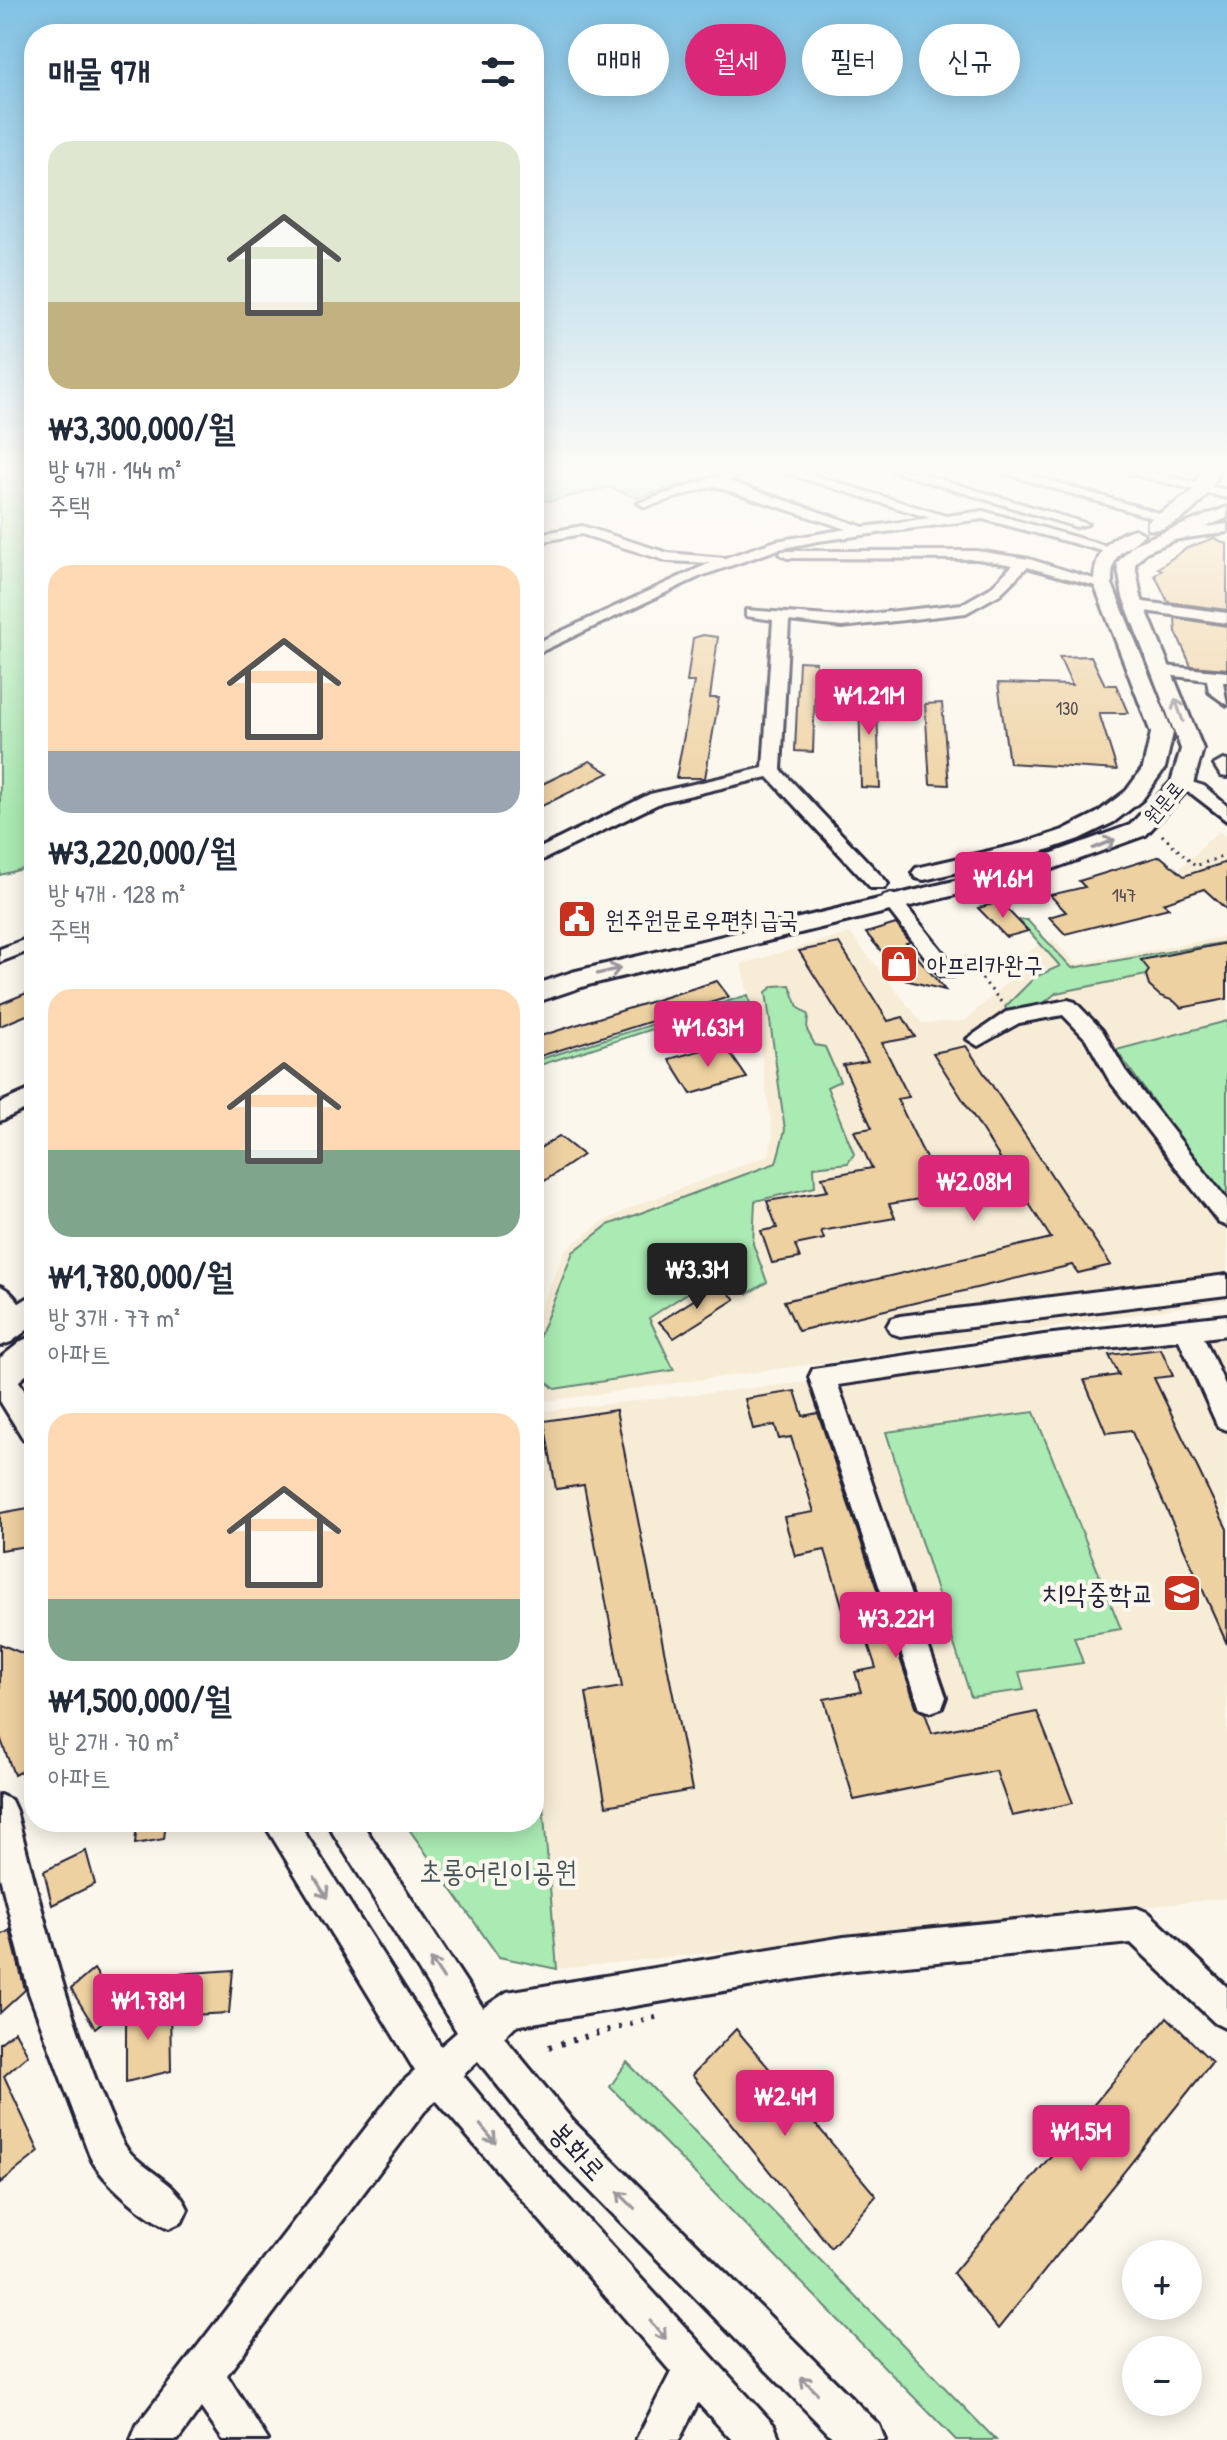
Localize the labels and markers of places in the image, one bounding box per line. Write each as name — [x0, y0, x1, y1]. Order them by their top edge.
pin: ₩1.21M — [804, 669, 934, 737]
pin: ₩1.6M — [947, 852, 1059, 920]
public building icon: 원주원문로우편취급국 — [556, 898, 598, 940]
place label: 원주원문로우편취급국 — [605, 903, 798, 935]
shop icon: 아프리카완구 — [878, 943, 920, 985]
place label: 아프리카완구 — [927, 948, 1043, 980]
pin: ₩1.63M — [643, 1001, 773, 1069]
pin: ₩2.08M — [909, 1155, 1039, 1223]
pin: ₩3.3M — [641, 1243, 753, 1311]
school or university icon: 치악중학교 — [1161, 1572, 1203, 1614]
place label: 치악중학교 — [1041, 1574, 1154, 1612]
pin: ₩3.22M — [831, 1592, 961, 1660]
pin: ₩1.78M — [83, 1974, 213, 2042]
pin: ₩2.4M — [729, 2070, 841, 2138]
pin: ₩1.5M — [1025, 2105, 1137, 2173]

